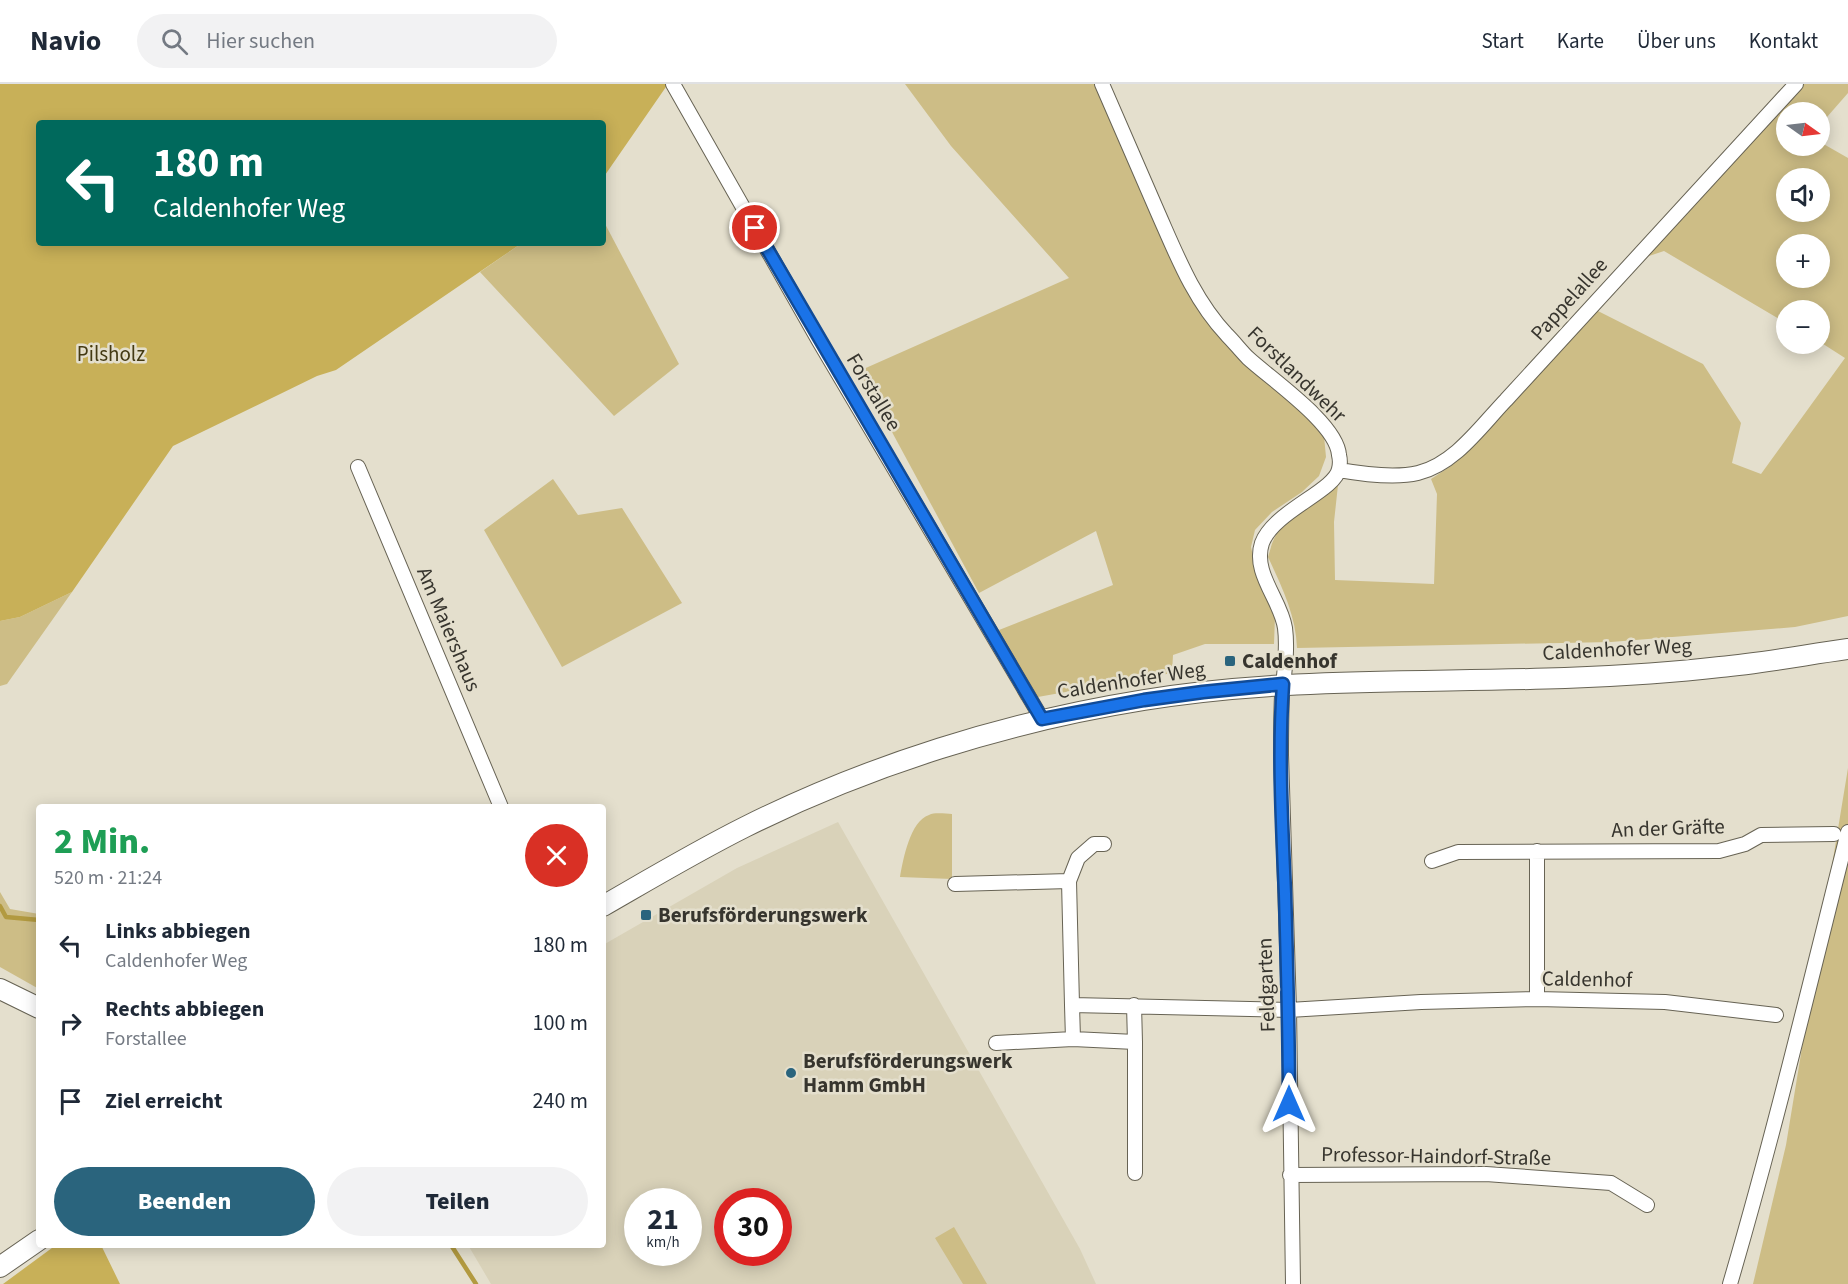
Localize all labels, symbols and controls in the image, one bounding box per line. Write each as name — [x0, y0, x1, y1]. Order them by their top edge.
search box — [137, 14, 557, 68]
text: Navio — [30, 21, 101, 61]
icon: search — [158, 25, 191, 58]
text: Hier suchen — [206, 25, 315, 57]
text: Start — [1481, 26, 1524, 56]
text: Karte — [1557, 26, 1604, 56]
text: Über uns — [1637, 26, 1716, 56]
text: Kontakt — [1749, 26, 1818, 56]
north arrow — [1776, 102, 1830, 156]
map controls — [1776, 102, 1830, 354]
text: 180 m — [153, 133, 264, 193]
icon: left — [54, 144, 132, 222]
button: sound — [1776, 168, 1830, 222]
text: Caldenhofer Weg — [153, 189, 345, 228]
pin — [729, 202, 780, 253]
icon: arrive — [738, 211, 771, 244]
button: + — [1776, 234, 1830, 288]
street label: Pappelallee — [1523, 251, 1615, 347]
button: − — [1776, 300, 1830, 354]
street label: Forstlandwehr — [1241, 319, 1354, 430]
park label: Pilsholz — [77, 339, 145, 369]
street label: Forstallee — [839, 347, 909, 437]
street label: Am Maiershaus — [409, 562, 489, 696]
street label: Caldenhofer Weg — [1542, 630, 1693, 668]
place label: Caldenhof — [1242, 646, 1338, 676]
street label: Caldenhofer Weg — [1055, 653, 1208, 706]
marker: Caldenhof — [1223, 654, 1237, 668]
street label: An der Gräfte — [1611, 811, 1725, 845]
text: 2 Min. — [54, 816, 150, 867]
button: close — [525, 824, 588, 887]
text: 520 m · 21:24 — [54, 864, 162, 892]
place label: Berufsförderungswerk — [658, 900, 868, 930]
marker: Berufsförderungswerk — [639, 908, 653, 922]
text: Links abbiegen — [105, 915, 251, 947]
icon: left — [54, 929, 87, 962]
text: 180 m — [533, 929, 588, 961]
street label: Feldgarten — [1249, 937, 1283, 1033]
text: Caldenhofer Weg — [105, 947, 247, 975]
street label: Caldenhof — [1542, 963, 1633, 995]
text: Rechts abbiegen — [105, 993, 264, 1025]
icon: right — [54, 1007, 87, 1040]
text: 100 m — [533, 1007, 588, 1039]
text: Forstallee — [105, 1025, 187, 1053]
place label: Berufsförderungswerk Hamm GmbH — [803, 1046, 1013, 1100]
marker: Berufsförderungswerk Hamm GmbH — [784, 1066, 798, 1080]
position arrow — [1257, 1072, 1321, 1136]
icon: arrive — [54, 1085, 87, 1118]
text: Ziel erreicht — [105, 1085, 223, 1117]
text: 240 m — [533, 1085, 588, 1117]
street label: Professor-Haindorf-Straße — [1321, 1139, 1551, 1173]
button: Beenden — [54, 1167, 315, 1236]
button: Teilen — [327, 1167, 588, 1236]
speed limit sign: 30 — [714, 1188, 792, 1266]
text: 21 — [647, 1198, 679, 1241]
text: km/h — [646, 1232, 680, 1253]

